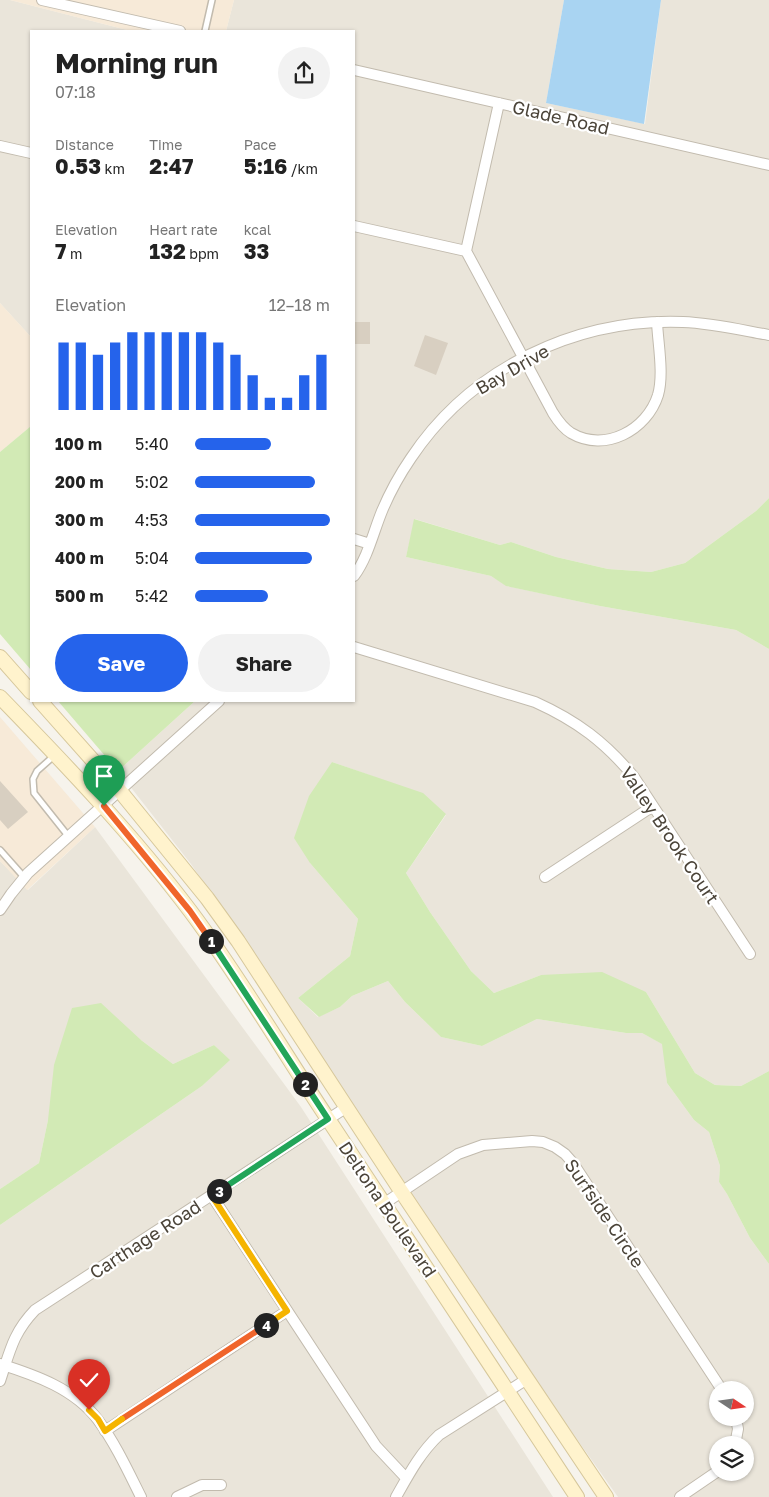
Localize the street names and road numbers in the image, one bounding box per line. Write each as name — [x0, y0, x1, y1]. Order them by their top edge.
street label: Glade Road — [510, 95, 612, 139]
street label: Bay Drive — [471, 339, 553, 399]
street label: Valley Brook Court — [616, 762, 724, 908]
street label: Deltona Boulevard — [334, 1137, 442, 1281]
street label: Surfside Circle — [561, 1154, 649, 1272]
street label: Carthage Road — [85, 1195, 205, 1283]

